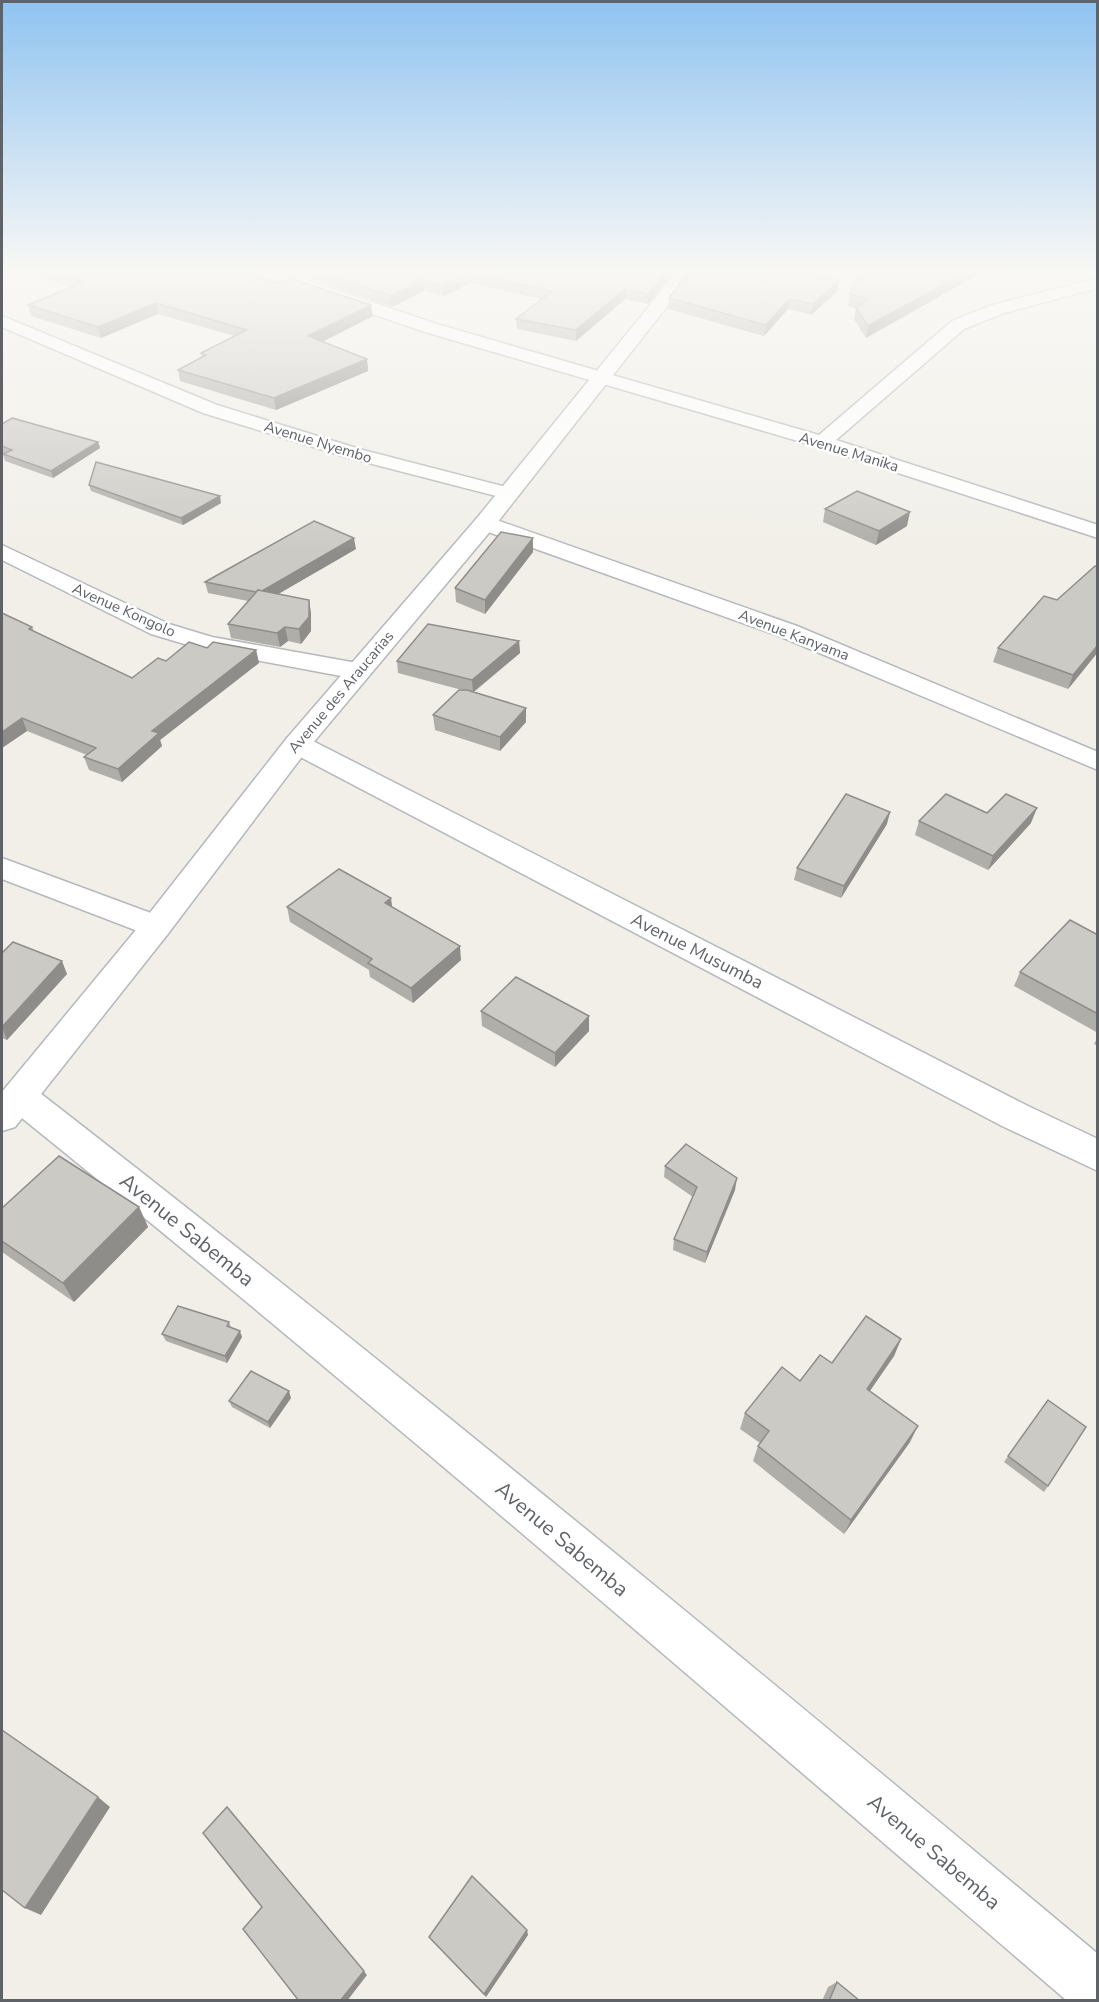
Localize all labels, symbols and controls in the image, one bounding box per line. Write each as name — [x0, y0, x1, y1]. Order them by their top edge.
street label: Avenue Nyembo — [262, 416, 374, 468]
street label: Avenue Manika — [797, 427, 901, 477]
street label: Avenue Kongolo — [69, 578, 179, 642]
street label: Avenue Kanyama — [736, 605, 852, 665]
street label: Avenue des Araucarias — [284, 627, 398, 757]
street label: Avenue Musumba — [627, 907, 767, 995]
street label: Avenue Sabemba — [114, 1167, 260, 1293]
street label: Avenue Sabemba — [490, 1475, 634, 1603]
street label: Avenue Sabemba — [862, 1788, 1006, 1916]

